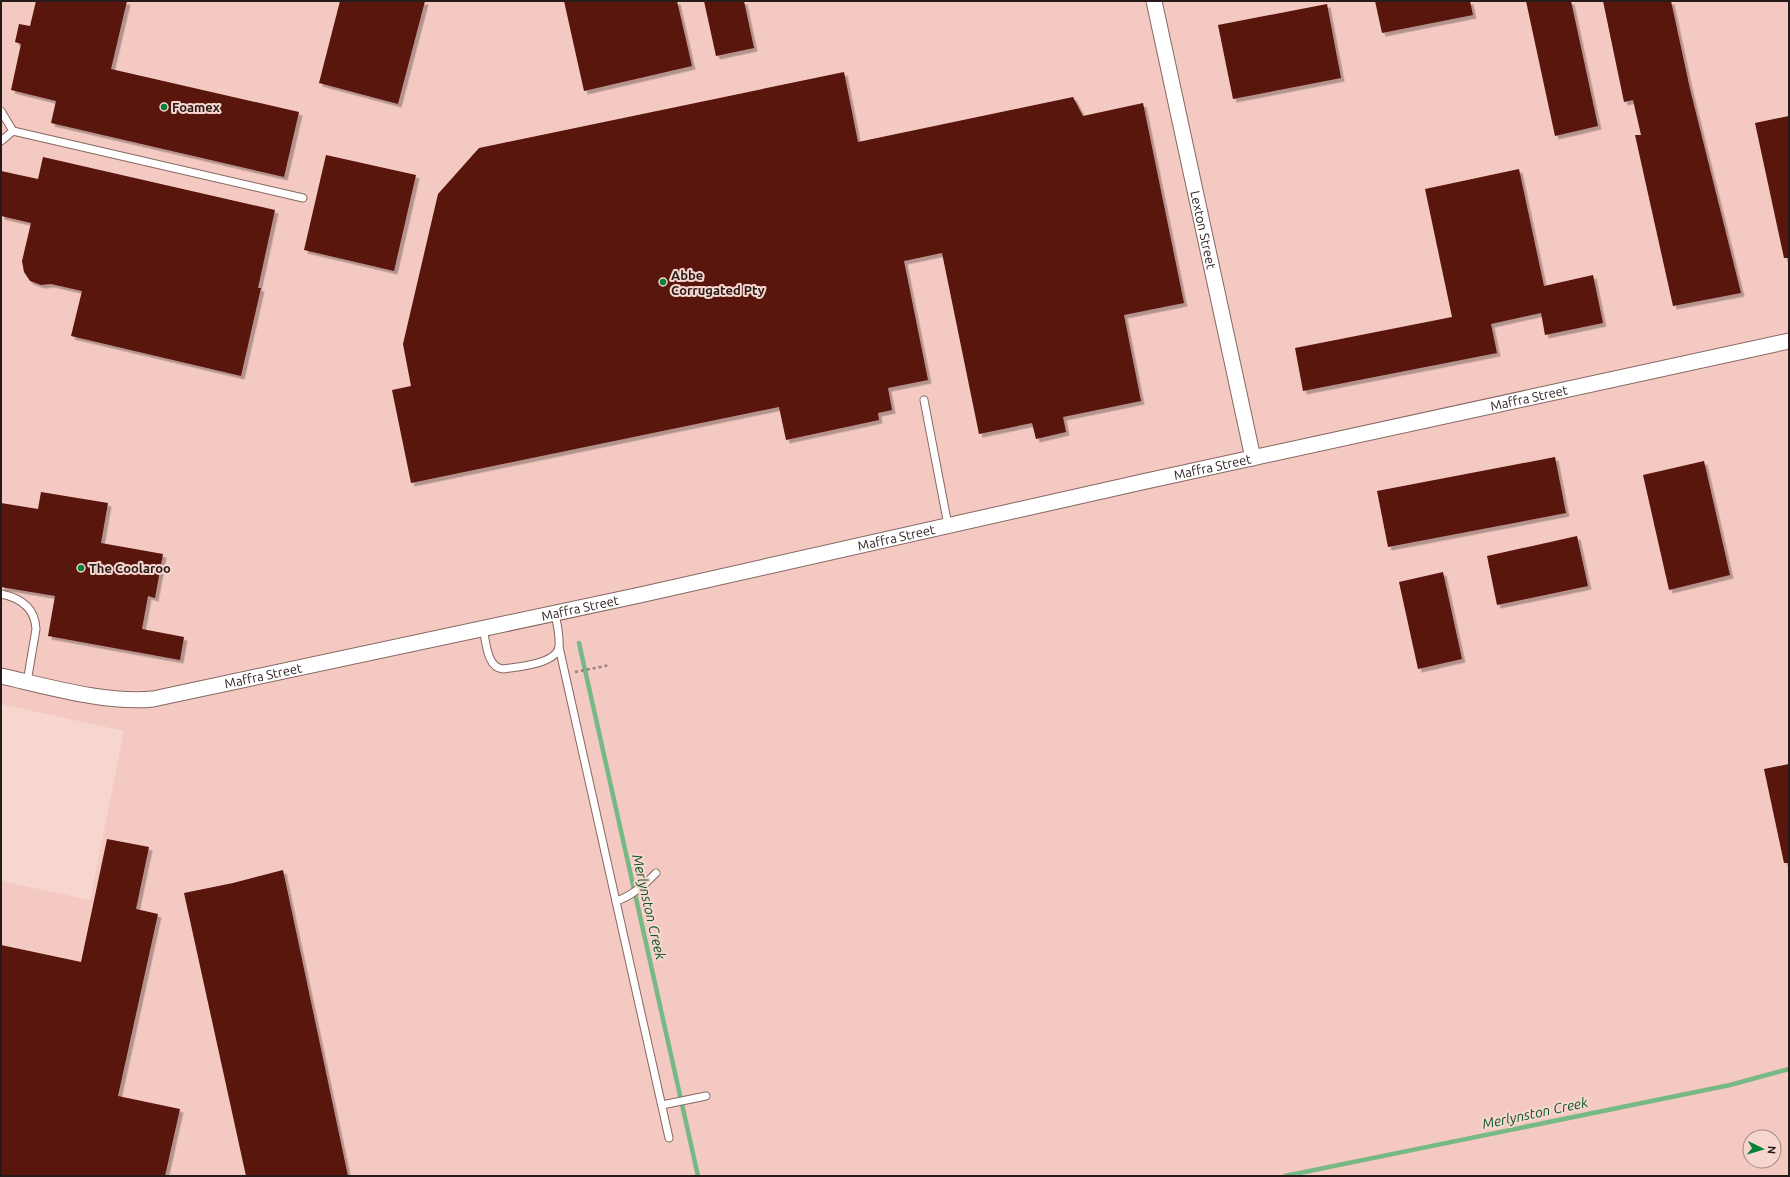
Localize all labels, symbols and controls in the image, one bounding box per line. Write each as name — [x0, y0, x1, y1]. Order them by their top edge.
place label: Foamex — [172, 100, 220, 114]
marker: Foamex — [159, 102, 169, 112]
street label: Lexton Street — [1188, 189, 1219, 270]
place label: Abbe Corrugated Pty — [671, 268, 765, 297]
marker: Abbe Corrugated Pty — [658, 277, 668, 287]
street label: Maffra Street — [1489, 382, 1569, 413]
street label: Maffra Street — [1172, 451, 1252, 482]
street label: Maffra Street — [856, 522, 936, 553]
place label: The Coolaroo — [89, 561, 171, 575]
marker: The Coolaroo — [76, 563, 86, 573]
street label: Maffra Street — [540, 593, 620, 623]
street label: Maffra Street — [223, 660, 303, 691]
water label: Merlynston Creek — [629, 853, 669, 962]
water label: Merlynston Creek — [1481, 1094, 1590, 1132]
north arrow — [1742, 1129, 1782, 1169]
text: N — [1766, 1145, 1778, 1154]

